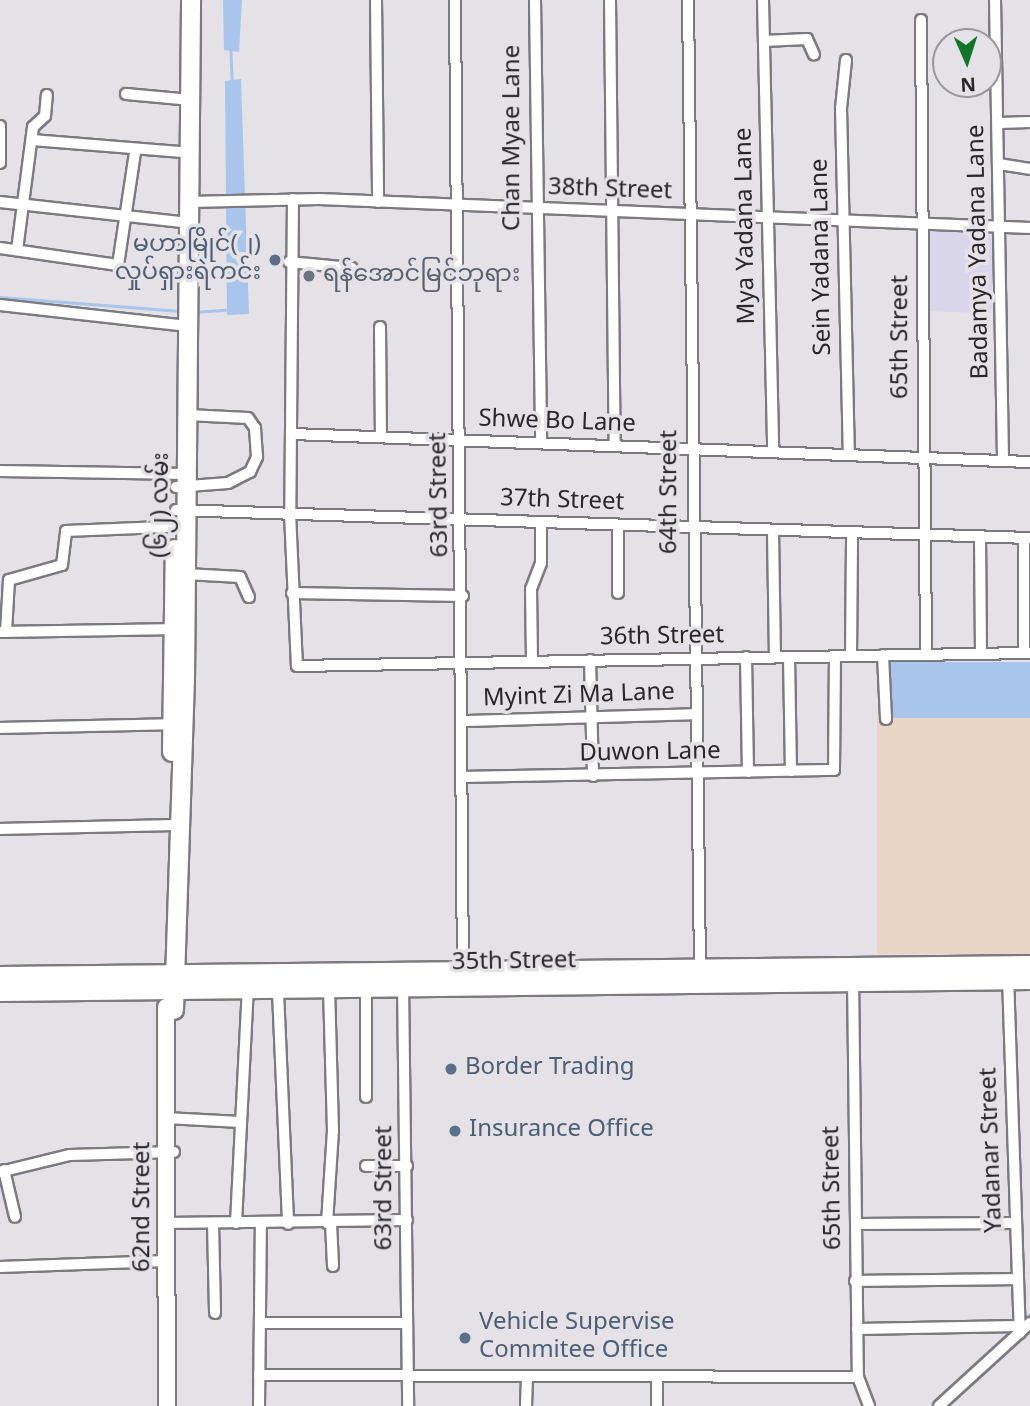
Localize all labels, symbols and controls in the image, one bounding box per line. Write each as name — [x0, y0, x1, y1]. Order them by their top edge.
north arrow — [932, 28, 1002, 98]
street label: Chan Myae Lane — [500, 45, 528, 231]
text: N — [959, 62, 977, 103]
street label: Badamya Yadana Lane — [963, 124, 997, 380]
street label: Mya Yadana Lane — [731, 127, 763, 325]
street label: Sein Yadana Lane — [807, 158, 839, 356]
street label: 38th Street — [547, 174, 673, 208]
place label: မဟာမြိုင်(၂) လှုပ်ရှားရဲကင်း — [115, 232, 261, 288]
marker: မဟာမြိုင်(၂) လှုပ်ရှားရဲကင်း — [267, 252, 283, 268]
place label: ရန်အောင်မြင်ဘုရား — [323, 262, 520, 290]
marker: ရန်အောင်မြင်ဘုရား — [301, 268, 317, 284]
street label: 65th Street — [888, 275, 916, 399]
street label: Shwe Bo Lane — [478, 406, 636, 440]
street label: 64th Street — [657, 430, 685, 554]
street label: 63rd Street — [426, 432, 456, 558]
street label: (၆၂) လမ်း — [147, 452, 177, 558]
street label: 37th Street — [499, 485, 625, 519]
street label: 36th Street — [600, 623, 724, 653]
street label: Myint Zi Ma Lane — [483, 679, 675, 715]
street label: Duwon Lane — [579, 738, 721, 770]
street label: 35th Street — [452, 948, 576, 978]
place label: Border Trading — [465, 1055, 635, 1083]
marker: Border Trading — [443, 1061, 459, 1077]
street label: Yadanar Street — [976, 1067, 1010, 1233]
place label: Insurance Office — [469, 1117, 654, 1145]
marker: Insurance Office — [447, 1123, 463, 1139]
street label: 63rd Street — [372, 1126, 400, 1250]
street label: 65th Street — [819, 1126, 849, 1250]
street label: 62nd Street — [130, 1142, 158, 1272]
place label: Vehicle Supervise Commitee Office — [479, 1310, 675, 1366]
marker: Vehicle Supervise Commitee Office — [457, 1330, 473, 1346]

